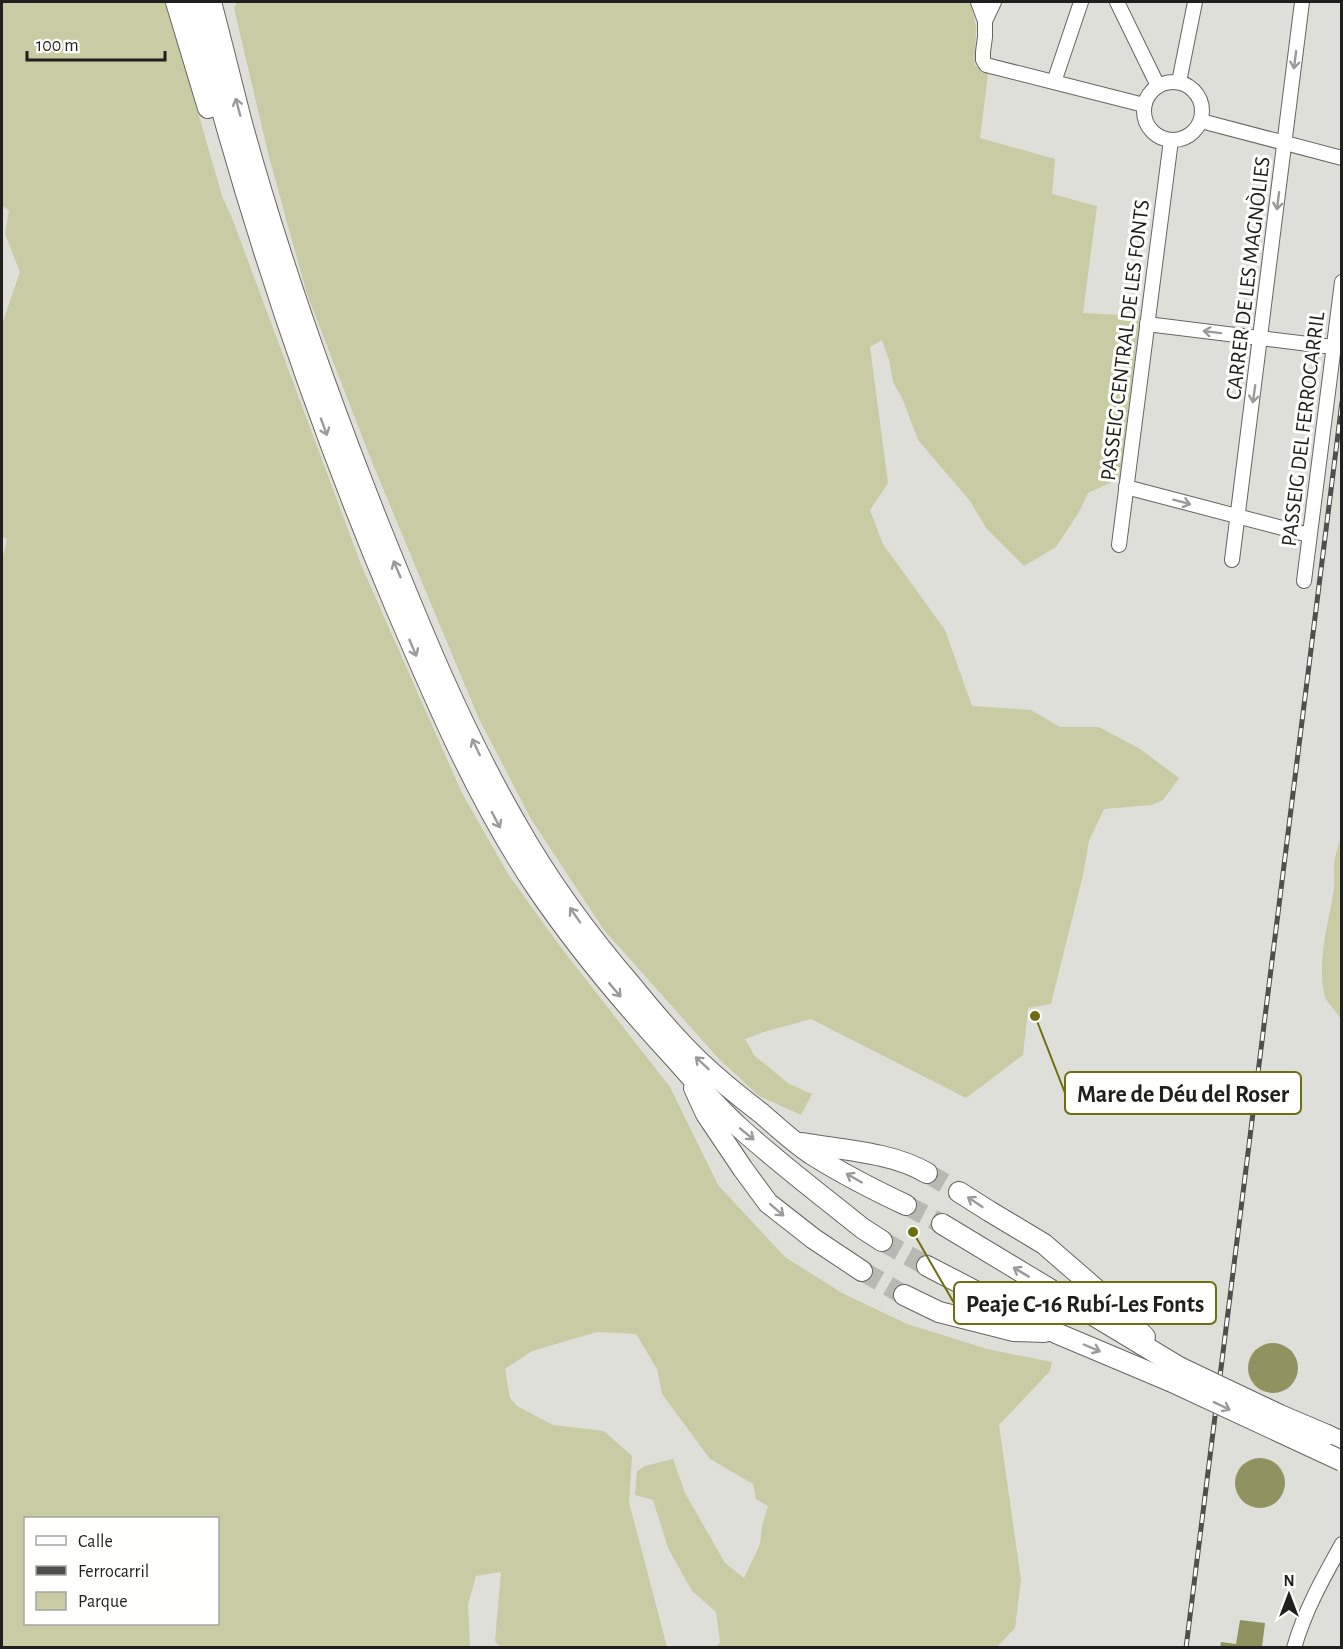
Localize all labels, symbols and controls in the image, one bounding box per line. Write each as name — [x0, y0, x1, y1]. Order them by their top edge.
scale bar — [27, 24, 165, 62]
text: 100 m — [36, 37, 79, 55]
one-way arrow — [1290, 49, 1301, 69]
one-way arrow — [232, 98, 243, 117]
street label: CARRER DE LES MAGNÒLIES — [1221, 155, 1274, 401]
one-way arrow — [1272, 190, 1283, 210]
street label: PASSEIG CENTRAL DE LES FONTS — [1097, 198, 1153, 482]
street label: PASSEIG DEL FERROCARRIL — [1278, 310, 1328, 548]
one-way arrow — [1203, 327, 1222, 338]
one-way arrow — [1248, 384, 1259, 403]
one-way arrow — [319, 418, 330, 436]
one-way arrow — [1172, 497, 1191, 508]
one-way arrow — [391, 560, 402, 579]
one-way arrow — [408, 639, 419, 657]
one-way arrow — [469, 739, 481, 757]
one-way arrow — [491, 811, 502, 829]
one-way arrow — [569, 907, 581, 923]
one-way arrow — [608, 982, 621, 998]
one-way arrow — [694, 1056, 709, 1070]
callout: Mare de Déu del Roser — [1065, 1072, 1301, 1114]
text: Mare de Déu del Roser — [1077, 1083, 1290, 1107]
one-way arrow — [739, 1127, 755, 1140]
one-way arrow — [846, 1172, 863, 1184]
one-way arrow — [967, 1196, 984, 1208]
one-way arrow — [769, 1203, 784, 1217]
one-way arrow — [1013, 1265, 1030, 1278]
callout: Peaje C-16 Rubí-Les Fonts — [954, 1282, 1216, 1324]
text: Peaje C-16 Rubí-Les Fonts — [966, 1293, 1204, 1317]
one-way arrow — [1082, 1343, 1100, 1354]
one-way arrow — [1213, 1400, 1231, 1412]
legend — [24, 1517, 219, 1625]
text: Calle — [78, 1533, 113, 1551]
text: Ferrocarril — [78, 1563, 149, 1581]
north arrow — [1259, 1565, 1319, 1625]
text: N — [1283, 1573, 1295, 1589]
text: Parque — [78, 1593, 127, 1611]

